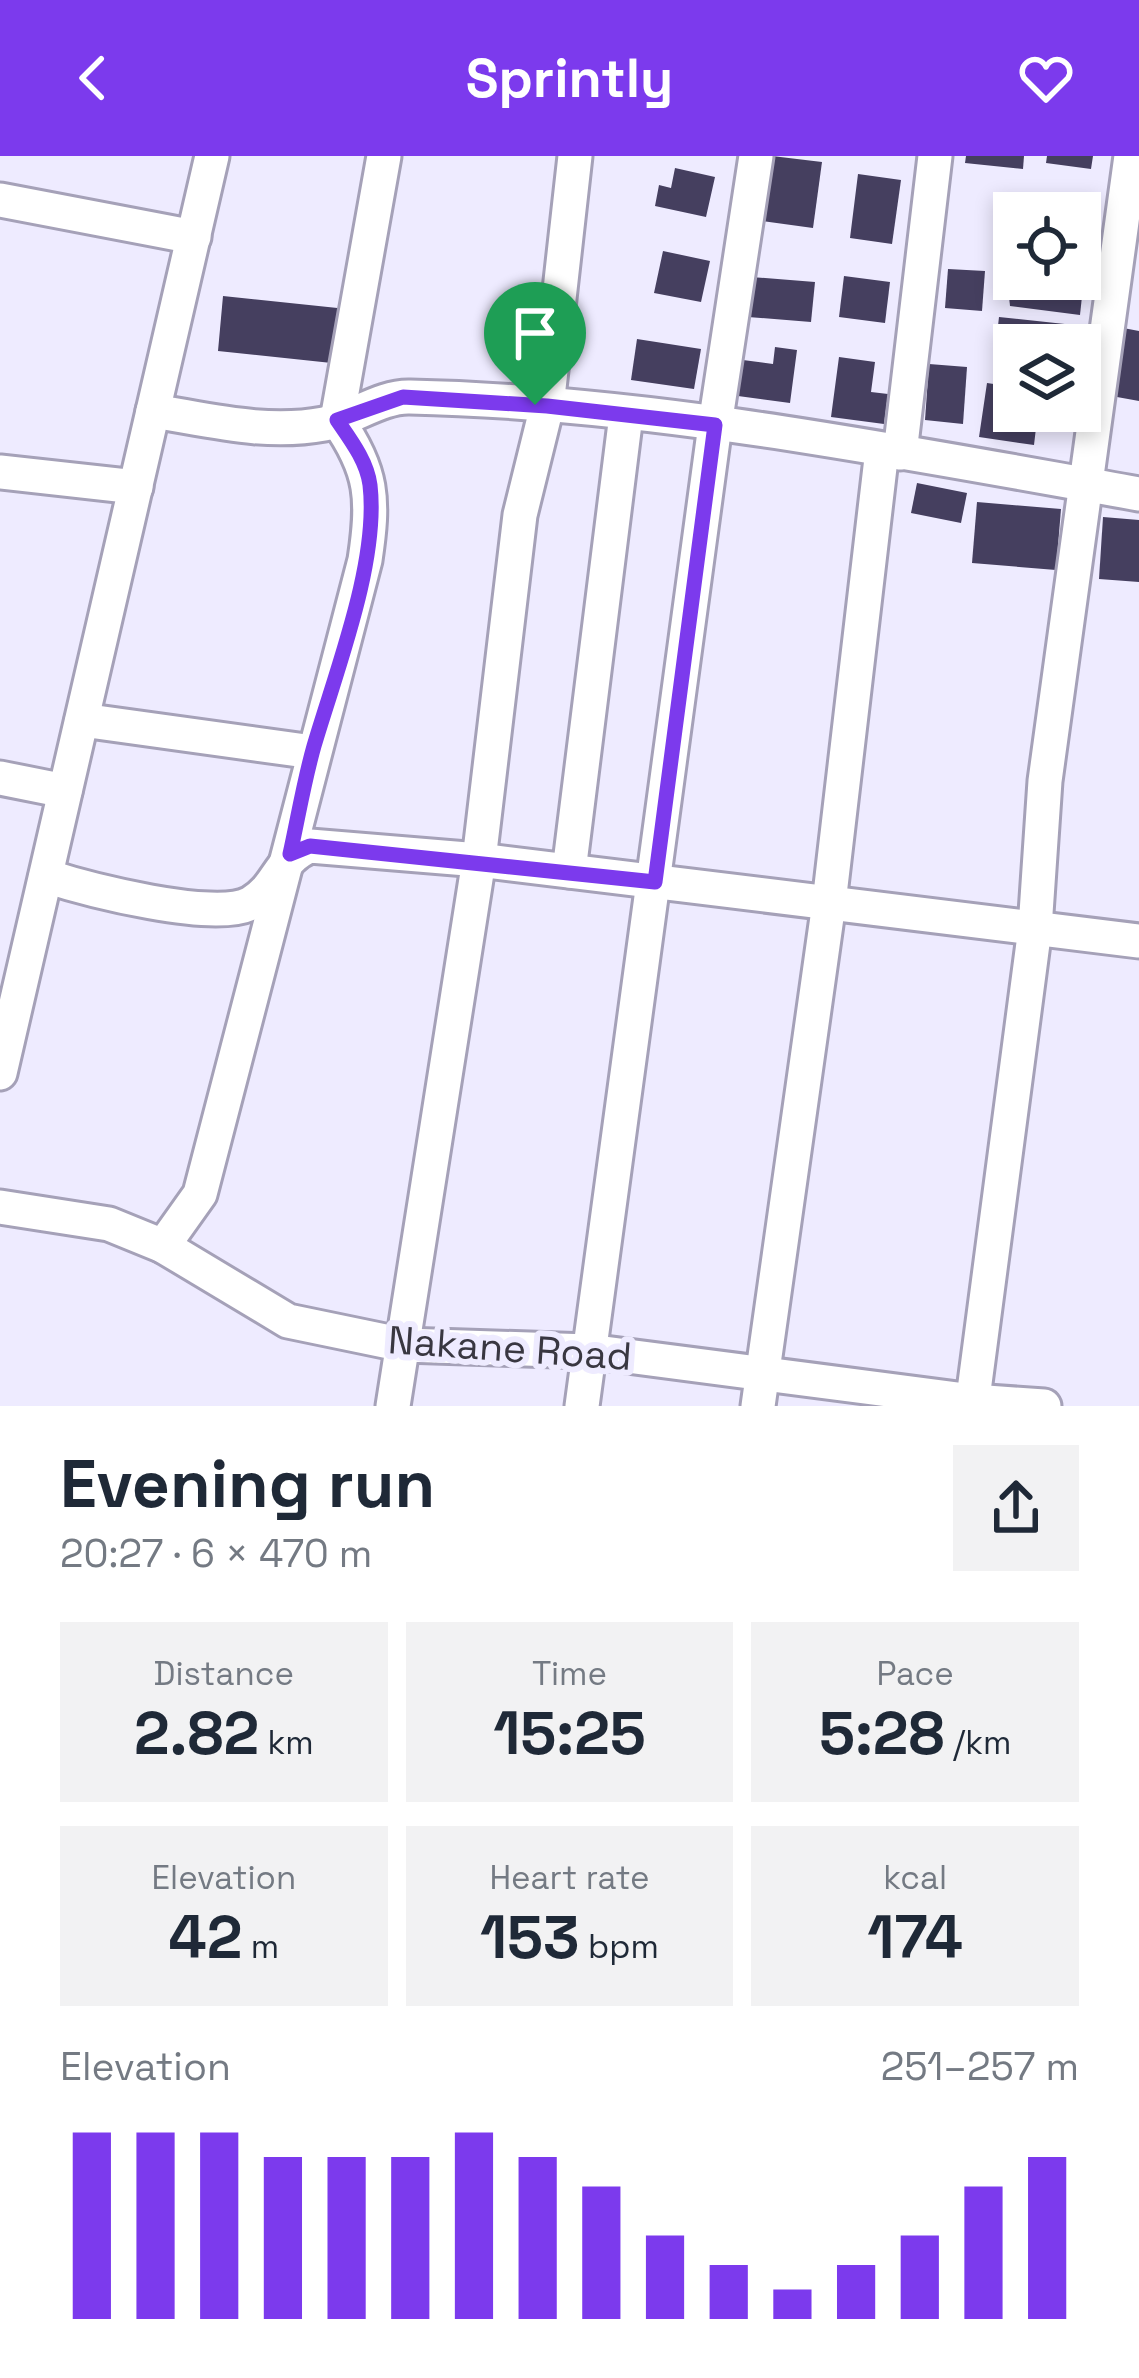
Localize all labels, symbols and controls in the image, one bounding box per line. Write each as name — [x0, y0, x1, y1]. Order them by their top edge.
text: Sprintly — [466, 44, 673, 113]
icon: back — [60, 45, 126, 111]
icon: heart — [1013, 45, 1079, 111]
map controls — [993, 192, 1101, 432]
button: locate — [993, 192, 1101, 300]
pin — [484, 282, 586, 405]
icon: arrive — [502, 300, 568, 366]
button: layers — [993, 324, 1101, 432]
street label: Nakane Road — [387, 1315, 633, 1381]
text: Evening run — [60, 1442, 435, 1526]
button: share — [953, 1445, 1079, 1571]
text: 20:27 · 6 × 470 m — [60, 1529, 372, 1578]
text: Distance — [154, 1653, 294, 1695]
text: Time — [532, 1653, 607, 1695]
text: Pace — [877, 1653, 954, 1695]
text: 2.82 — [134, 1695, 259, 1772]
text: 15:25 — [493, 1695, 646, 1772]
text: 5:28 — [819, 1695, 945, 1772]
text: km — [259, 1722, 314, 1764]
text: /km — [945, 1722, 1011, 1764]
text: Elevation — [152, 1857, 296, 1899]
text: Heart rate — [489, 1857, 650, 1899]
text: kcal — [883, 1857, 947, 1899]
text: 42 — [168, 1899, 242, 1976]
text: 153 — [480, 1899, 580, 1976]
text: 174 — [867, 1899, 963, 1976]
text: m — [242, 1926, 279, 1968]
text: bpm — [580, 1926, 659, 1968]
text: Elevation — [60, 2042, 231, 2091]
text: 251–257 m — [881, 2042, 1079, 2091]

